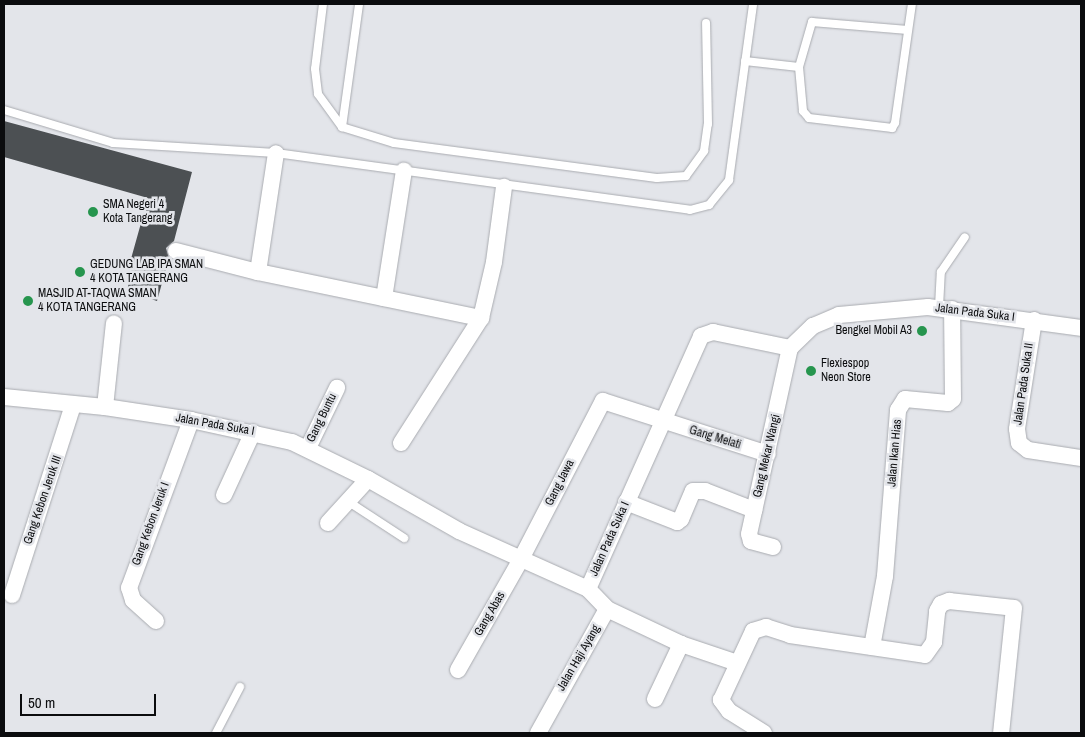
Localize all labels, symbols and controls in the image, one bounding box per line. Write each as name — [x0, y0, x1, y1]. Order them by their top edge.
place label: SMA Negeri 4 Kota Tangerang — [103, 198, 173, 226]
marker: SMA Negeri 4 Kota Tangerang — [87, 206, 99, 218]
place label: GEDUNG LAB IPA SMAN 4 KOTA TANGERANG — [90, 258, 204, 286]
marker: GEDUNG LAB IPA SMAN 4 KOTA TANGERANG — [74, 266, 86, 278]
place label: MASJID AT-TAQWA SMAN 4 KOTA TANGERANG — [38, 287, 158, 315]
marker: MASJID AT-TAQWA SMAN 4 KOTA TANGERANG — [22, 295, 34, 307]
street label: Jalan Pada Suka I — [934, 301, 1016, 325]
place label: Bengkel Mobil A3 — [835, 324, 912, 338]
marker: Bengkel Mobil A3 — [916, 325, 928, 337]
street label: Jalan Pada Suka II — [1011, 342, 1037, 426]
place label: Flexiespop Neon Store — [821, 357, 871, 385]
marker: Flexiespop Neon Store — [805, 365, 817, 377]
street label: Gang Buntu — [304, 391, 340, 445]
street label: Jalan Pada Suka I — [174, 411, 256, 439]
street label: Gang Mekar Wangi — [750, 413, 784, 499]
street label: Jalan Ikan Hias — [885, 419, 905, 487]
street label: Gang Melati — [687, 423, 743, 453]
street label: Gang Kebon Jeruk III — [21, 454, 65, 546]
street label: Gang Jawa — [542, 458, 578, 508]
street label: Gang Kebon Jeruk I — [129, 480, 173, 568]
street label: Jalan Pada Suka I — [587, 500, 633, 578]
street label: Gang Abas — [471, 589, 509, 639]
street label: Jalan Haji Ayang — [554, 622, 604, 694]
scale bar — [22, 684, 159, 716]
text: 50 m — [28, 692, 55, 713]

